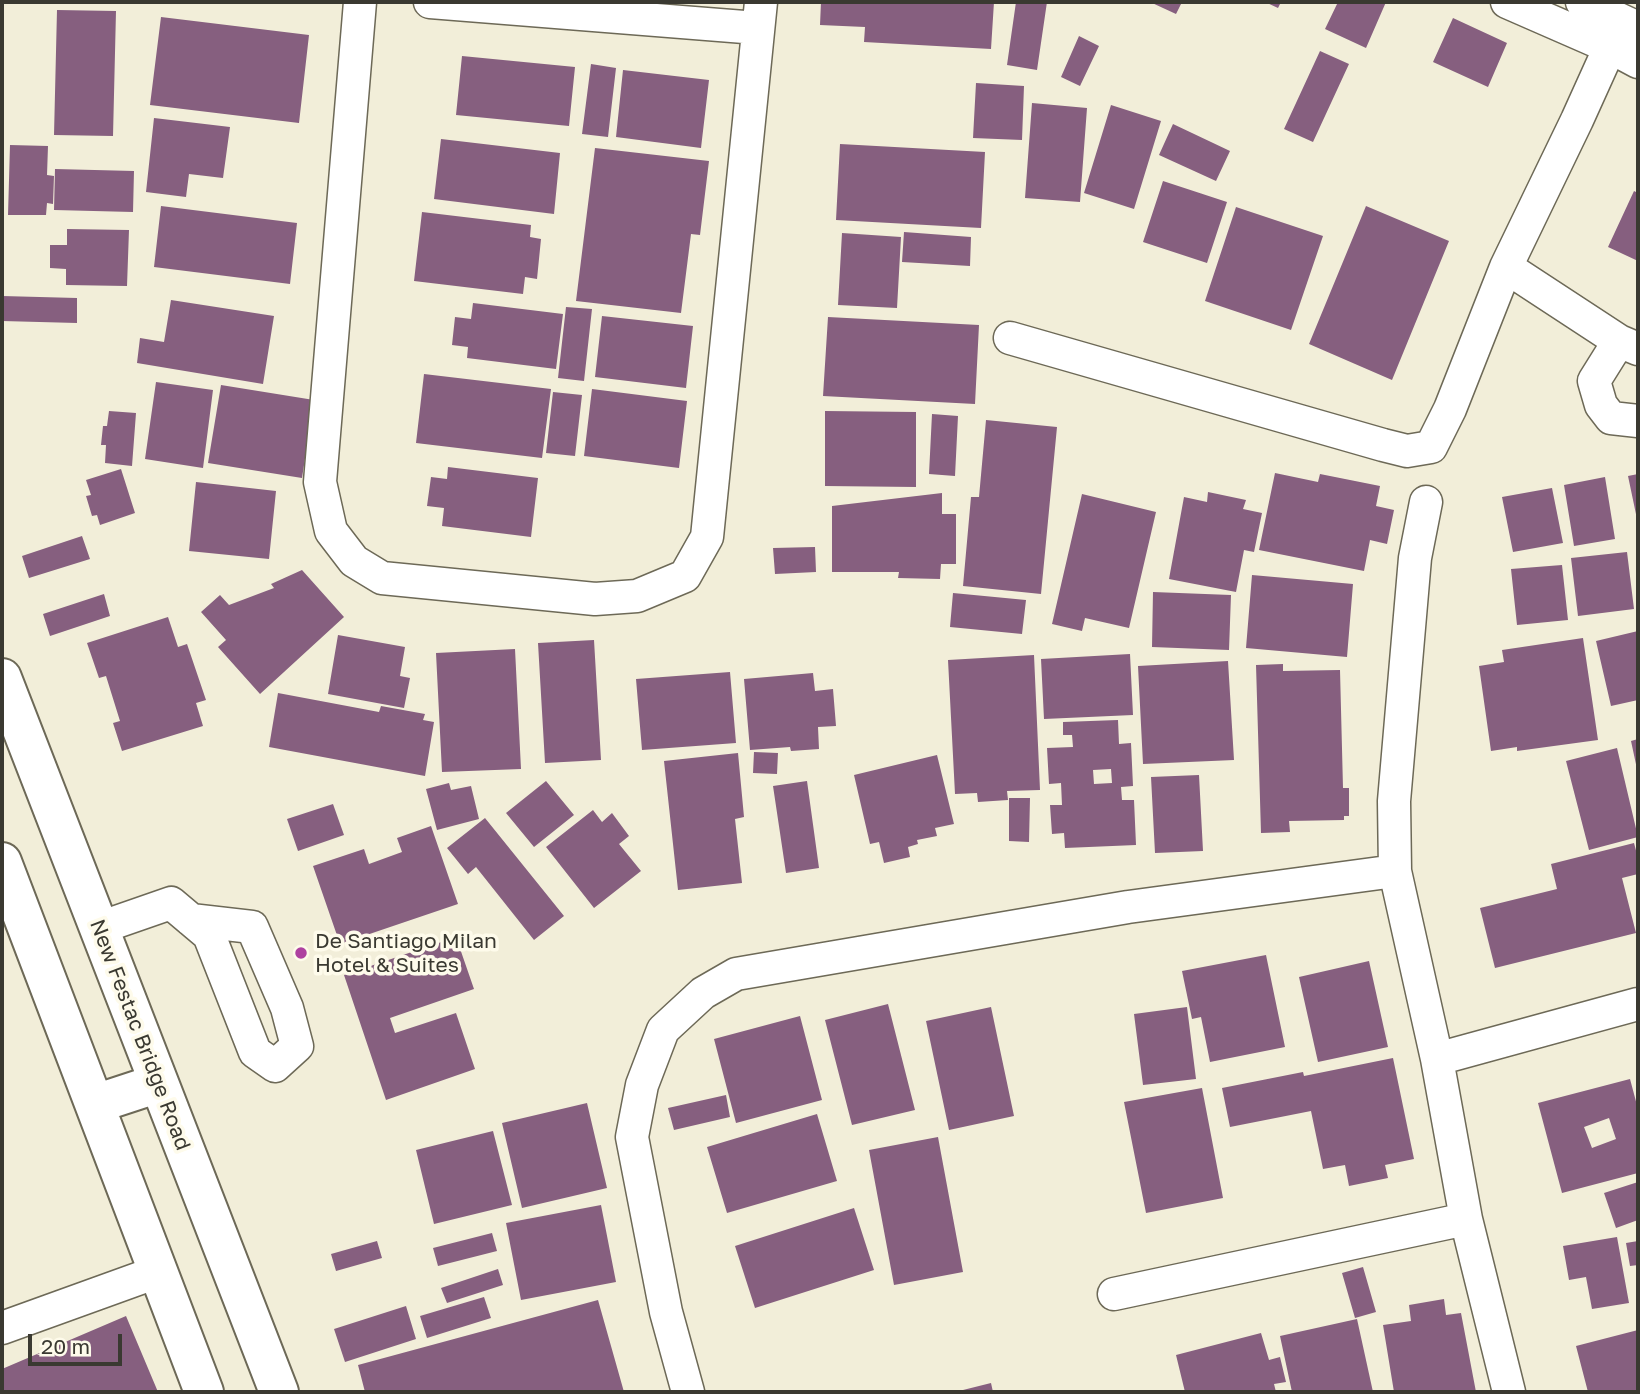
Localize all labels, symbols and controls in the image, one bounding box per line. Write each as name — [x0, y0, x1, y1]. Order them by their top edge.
street label: New Festac Bridge Road — [84, 916, 196, 1154]
place label: De Santiago Milan Hotel & Suites — [315, 928, 497, 978]
marker: De Santiago Milan Hotel & Suites — [293, 945, 309, 961]
scale bar — [32, 1320, 126, 1364]
text: 20 m — [41, 1333, 90, 1359]

